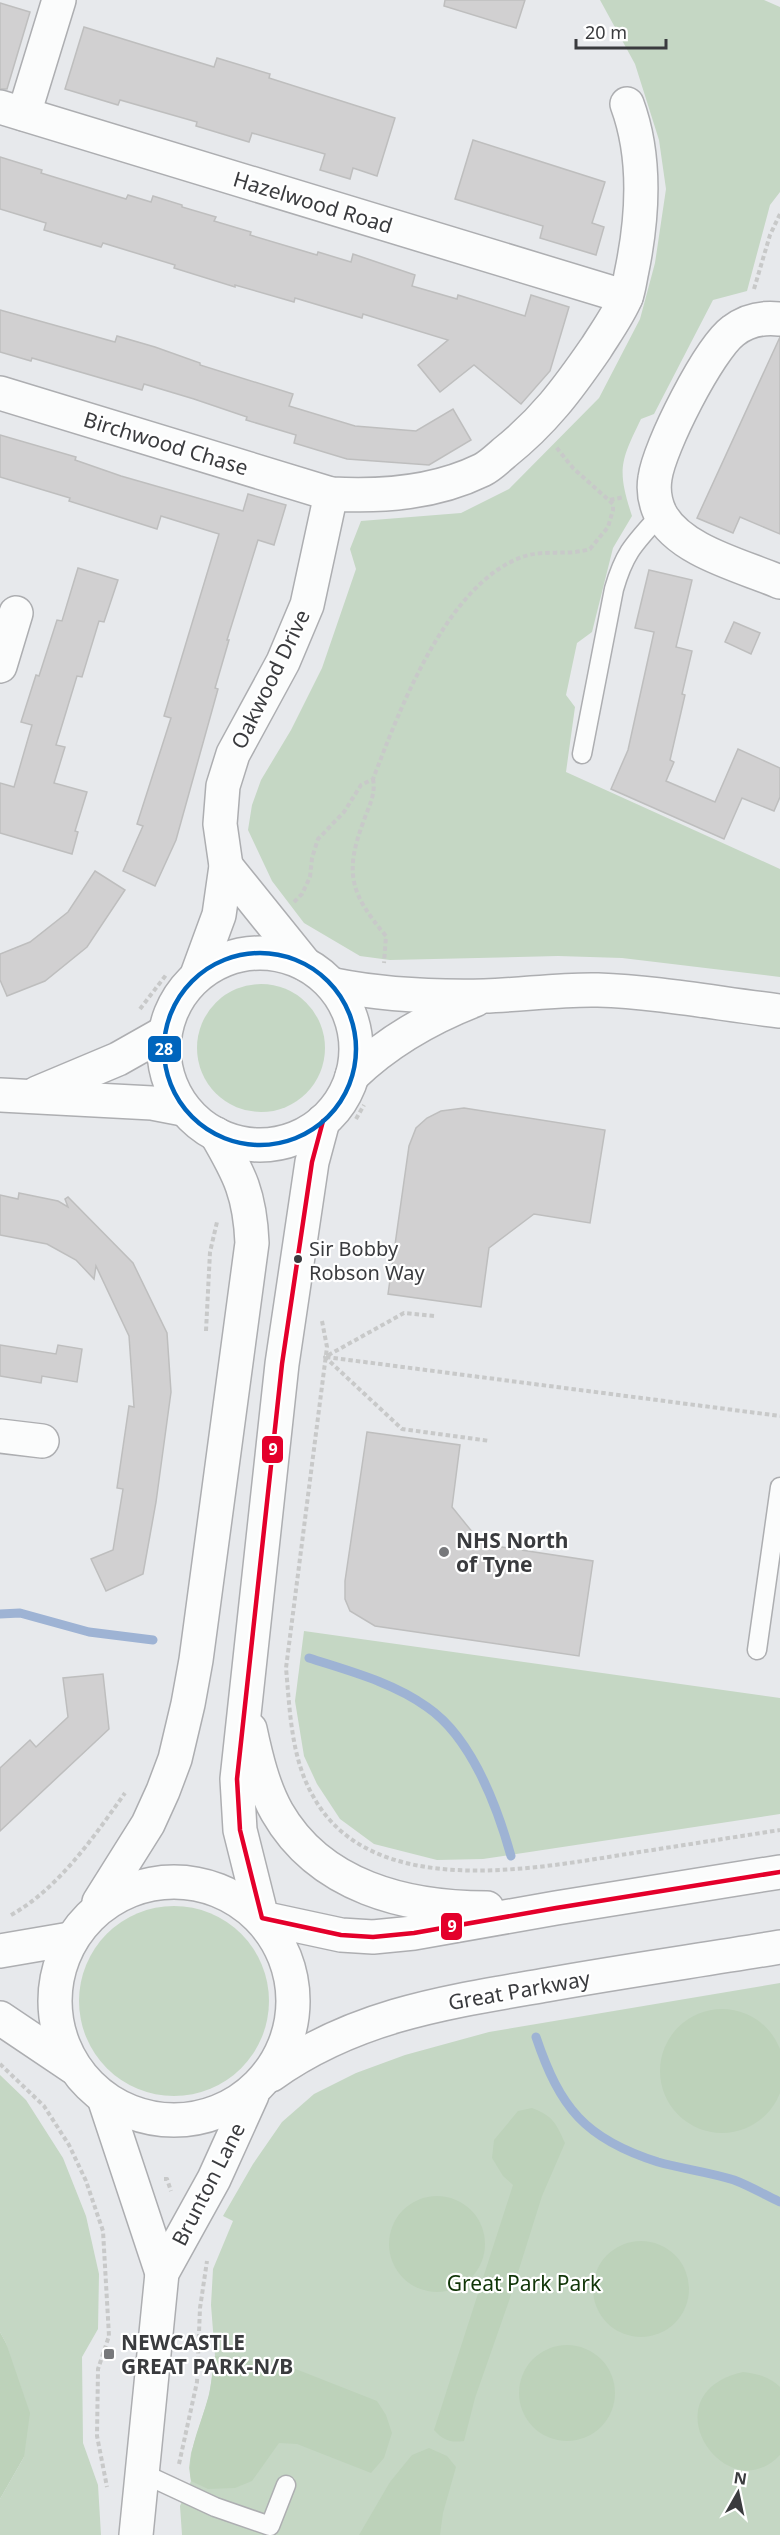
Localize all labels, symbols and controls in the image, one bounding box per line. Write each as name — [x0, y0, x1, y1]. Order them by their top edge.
scale bar — [576, 12, 666, 50]
text: 20 m — [585, 20, 627, 44]
street label: Hazelwood Road — [230, 164, 396, 240]
street label: Birchwood Chase — [80, 405, 252, 481]
street label: Oakwood Drive — [224, 605, 316, 753]
line badge: 28 — [147, 1035, 182, 1063]
text: 28 — [155, 1038, 173, 1060]
place label: Sir Bobby Robson Way — [309, 1235, 425, 1286]
marker: Sir Bobby Robson Way — [292, 1253, 304, 1265]
line badge: 9 — [261, 1435, 284, 1464]
text: 9 — [268, 1438, 278, 1460]
place label: NHS North of Tyne — [456, 1526, 569, 1578]
marker: NHS North of Tyne — [437, 1545, 451, 1559]
line badge: 9 — [440, 1912, 463, 1941]
text: 9 — [447, 1915, 457, 1937]
street label: Great Parkway — [446, 1964, 592, 2016]
street label: Brunton Lane — [165, 2118, 251, 2250]
park label: Great Park Park — [447, 2269, 602, 2297]
place label: NEWCASTLE GREAT PARK-N/B — [121, 2328, 293, 2380]
marker: NEWCASTLE GREAT PARK-N/B — [102, 2347, 116, 2361]
north arrow — [708, 2463, 768, 2523]
text: N — [732, 2466, 748, 2490]

